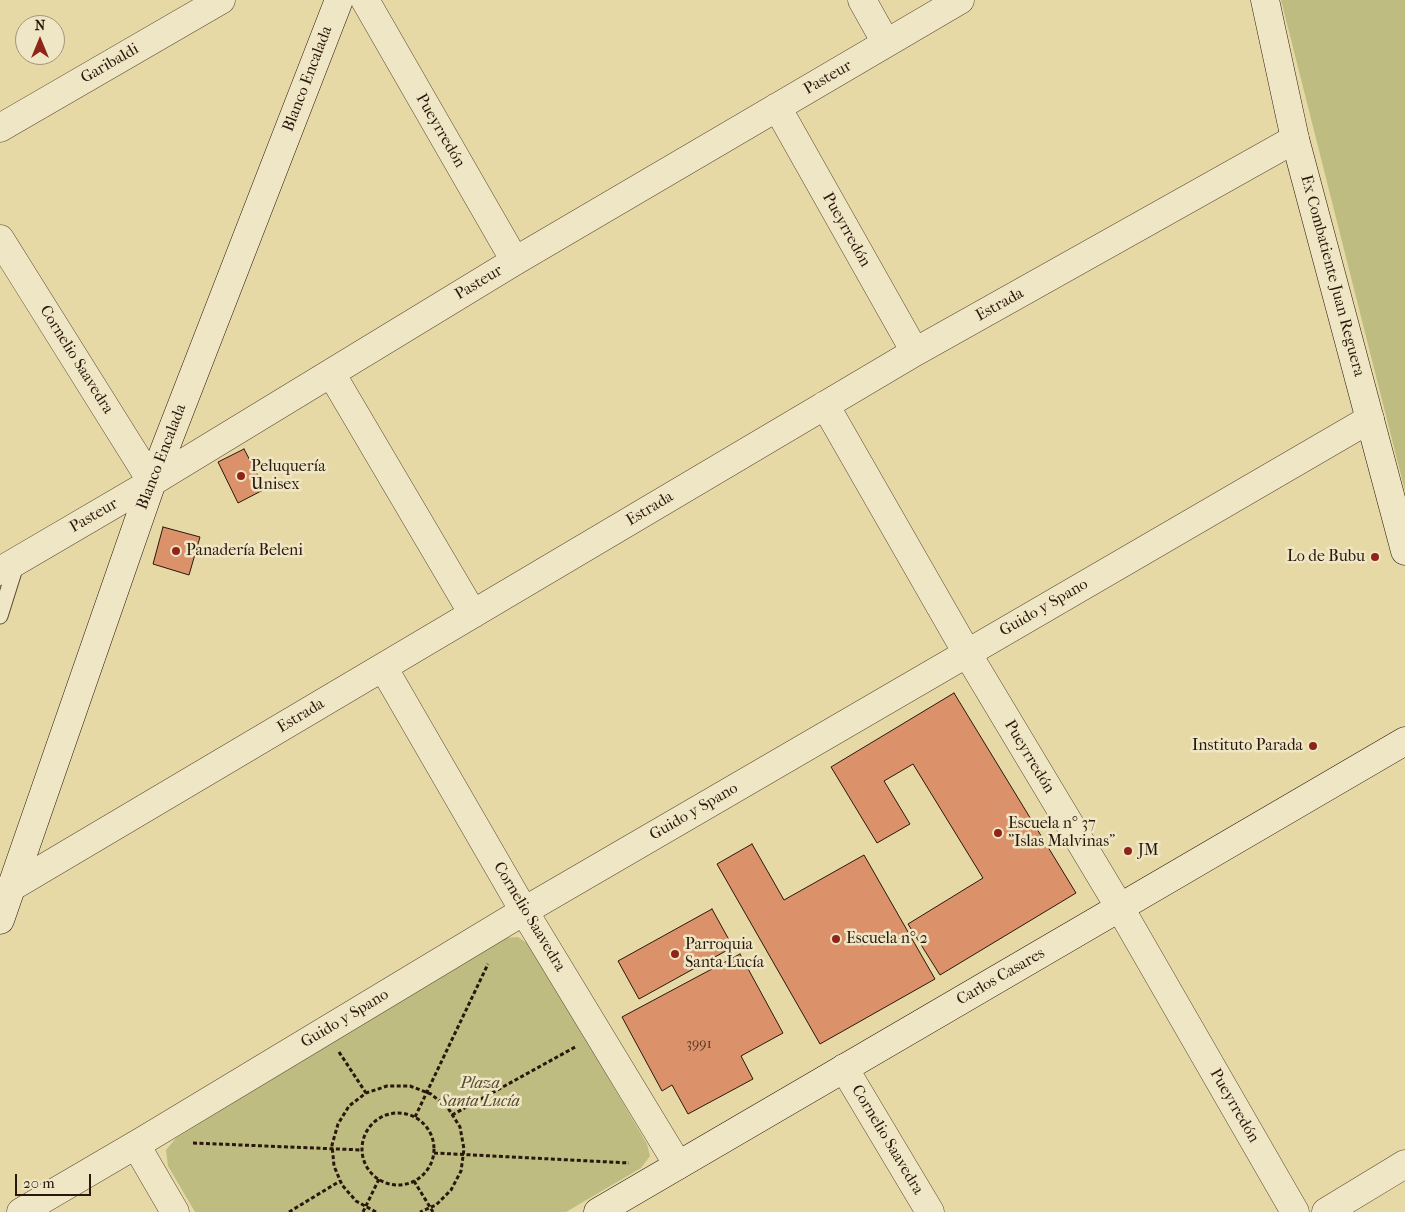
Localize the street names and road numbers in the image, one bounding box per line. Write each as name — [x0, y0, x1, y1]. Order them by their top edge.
street label: Blanco Encalada — [279, 24, 337, 134]
street label: Garibaldi — [78, 40, 142, 88]
street label: Pasteur — [801, 57, 855, 99]
street label: Pueyrredón — [411, 91, 469, 171]
street label: Ex Combatiente Juan Reguera — [1296, 173, 1368, 379]
street label: Pueyrredón — [818, 189, 874, 271]
street label: Pasteur — [452, 261, 506, 305]
street label: Estrada — [973, 284, 1027, 326]
street label: Cornelio Saavedra — [35, 302, 117, 418]
street label: Blanco Encalada — [133, 402, 191, 512]
street label: Estrada — [623, 487, 677, 531]
street label: Pasteur — [67, 495, 121, 537]
street label: Guido y Spano — [996, 575, 1092, 641]
street label: Estrada — [274, 694, 328, 738]
street label: Pueyrredón — [1000, 717, 1058, 797]
street label: Guido y Spano — [646, 779, 742, 845]
street label: Cornelio Saavedra — [489, 859, 569, 975]
street label: Carlos Casares — [953, 944, 1049, 1010]
street label: Guido y Spano — [298, 985, 392, 1053]
street label: Pueyrredón — [1205, 1066, 1263, 1146]
street label: Cornelio Saavedra — [847, 1082, 927, 1198]

